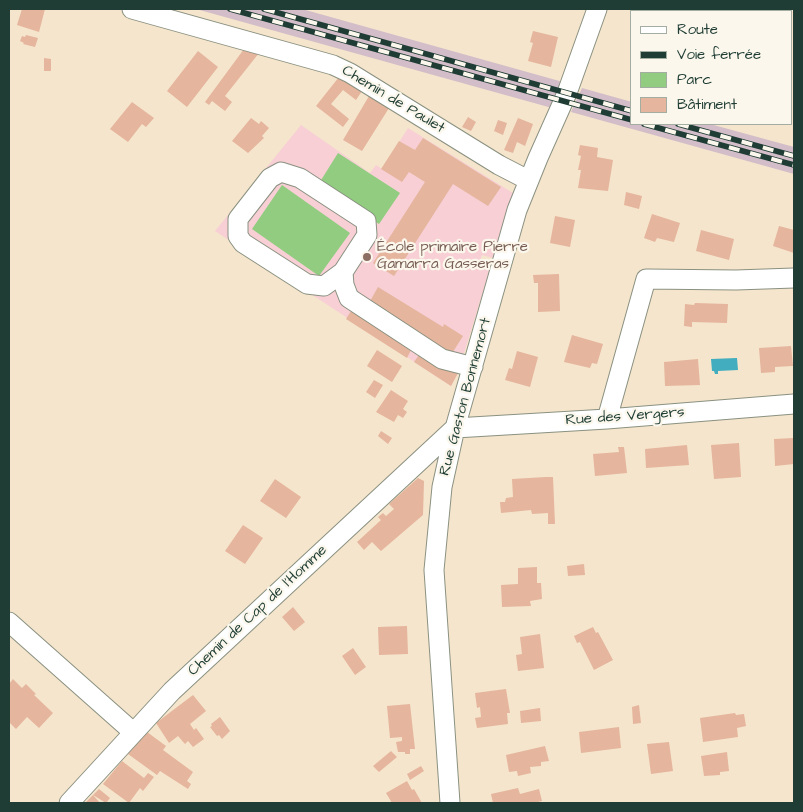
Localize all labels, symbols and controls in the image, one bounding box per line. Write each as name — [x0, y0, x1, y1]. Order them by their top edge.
legend — [630, 10, 793, 125]
text: Route — [677, 19, 718, 40]
text: Voie ferrée — [677, 44, 761, 65]
street label: Chemin de Paulet — [338, 62, 448, 138]
text: Parc — [677, 69, 712, 90]
text: Bâtiment — [677, 94, 737, 115]
place label: École primaire Pierre Gamarra Gasseras — [377, 239, 528, 274]
marker: École primaire Pierre Gamarra Gasseras — [361, 251, 373, 263]
street label: Rue Gaston Bonnemort — [436, 316, 496, 478]
street label: Rue des Vergers — [565, 404, 685, 430]
street label: Chemin de Cap de l'Homme — [185, 542, 331, 680]

